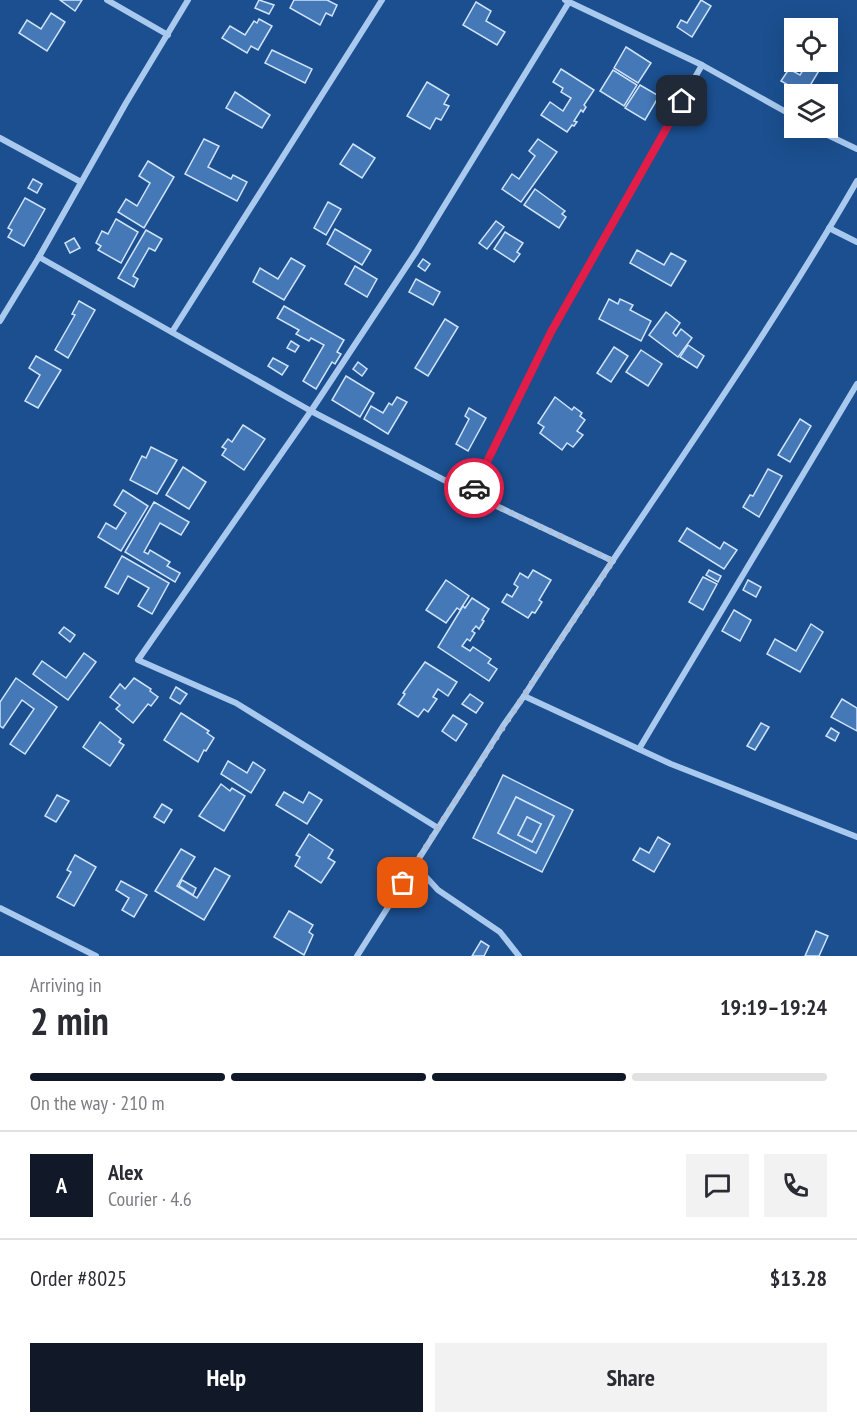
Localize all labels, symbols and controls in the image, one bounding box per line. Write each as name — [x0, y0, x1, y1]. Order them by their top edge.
map controls — [784, 18, 838, 138]
button: locate — [784, 18, 838, 72]
pin — [656, 75, 707, 126]
icon: home — [665, 84, 698, 117]
button: layers — [784, 84, 838, 138]
courier — [444, 458, 504, 518]
icon: car — [458, 472, 491, 505]
pin — [377, 857, 428, 908]
icon: bag — [386, 866, 419, 899]
text: Arriving in — [30, 972, 102, 998]
text: 19:19–19:24 — [720, 993, 827, 1021]
text: 2 min — [30, 995, 109, 1046]
text: On the way · 210 m — [30, 1090, 165, 1116]
button: chat — [686, 1154, 749, 1217]
button: phone — [764, 1154, 827, 1217]
text: Alex — [108, 1158, 143, 1186]
text: A — [56, 1171, 67, 1199]
text: Courier · 4.6 — [108, 1186, 192, 1212]
text: Order #8025 — [30, 1264, 127, 1292]
text: $13.28 — [770, 1264, 827, 1292]
button: Help — [30, 1343, 423, 1412]
button: Share — [435, 1343, 827, 1412]

